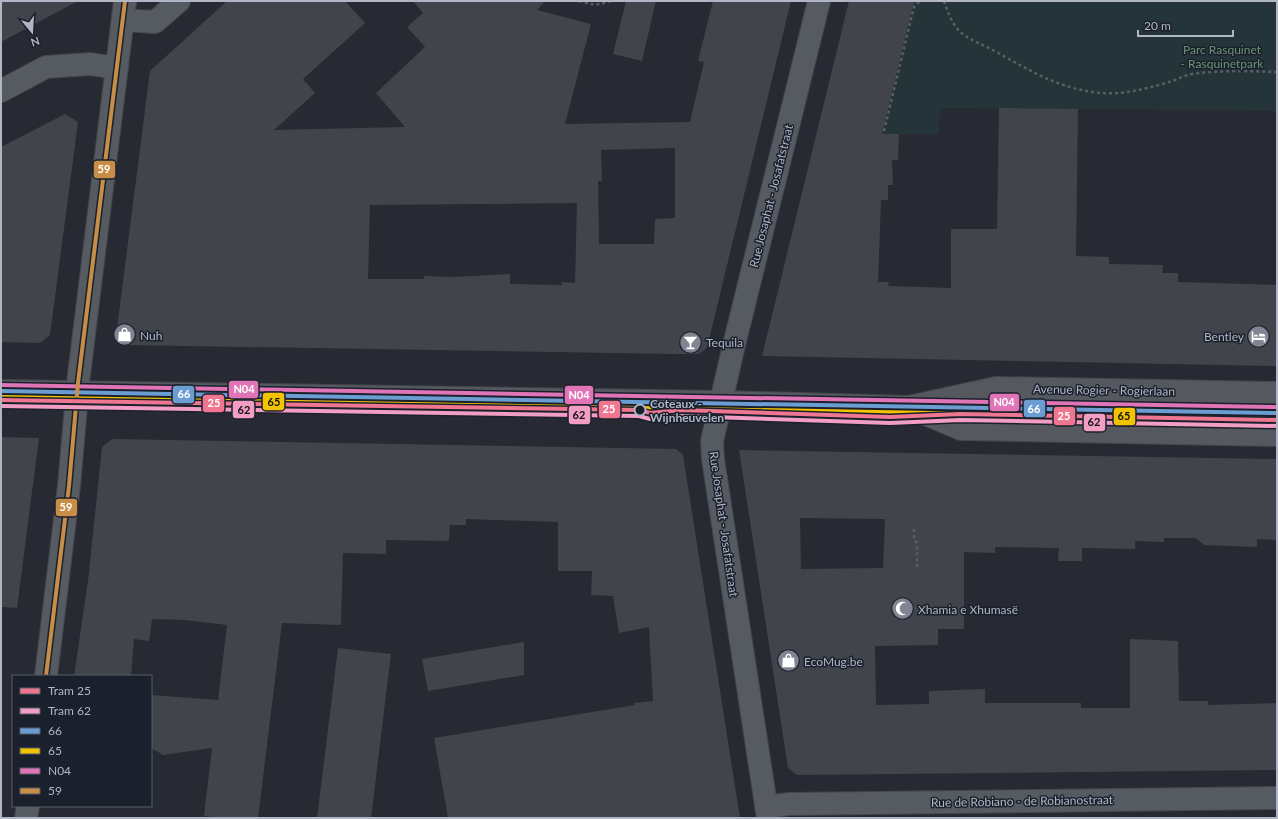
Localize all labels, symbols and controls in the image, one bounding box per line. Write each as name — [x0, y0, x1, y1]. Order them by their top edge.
north arrow — [12, 12, 52, 52]
scale bar — [1138, 12, 1233, 38]
text: 20 m — [1144, 18, 1171, 33]
text: N — [29, 34, 41, 49]
park label: Parc Rasquinet - Rasquinetpark — [1181, 42, 1264, 71]
street label: Rue Josaphat - Josafatstraat — [746, 122, 796, 269]
line badge: 59 — [93, 160, 116, 179]
text: 59 — [98, 162, 110, 175]
shop icon: Nuh — [112, 322, 138, 348]
hotel icon: Bentley — [1246, 323, 1272, 349]
place label: Nuh — [140, 328, 162, 343]
bar icon: Tequila — [678, 329, 704, 355]
place label: Bentley — [1204, 329, 1245, 344]
place label: Tequila — [706, 335, 743, 350]
line badge: N04 — [228, 380, 259, 399]
street label: Avenue Rogier - Rogierlaan — [1033, 381, 1175, 399]
text: N04 — [233, 382, 255, 395]
line badge: 66 — [172, 385, 195, 404]
line badge: N04 — [564, 385, 594, 405]
text: 66 — [178, 387, 191, 400]
text: N04 — [568, 388, 590, 401]
line badge: 65 — [262, 392, 285, 411]
line badge: N04 — [989, 393, 1020, 412]
line badge: 25 — [202, 394, 225, 413]
text: 65 — [268, 395, 280, 408]
text: N04 — [993, 395, 1015, 408]
text: 25 — [208, 396, 220, 409]
place label: Coteaux - Wijnheuvelen — [650, 396, 724, 425]
line badge: 66 — [1023, 399, 1046, 418]
line badge: 62 — [232, 400, 255, 419]
line badge: 25 — [598, 400, 621, 419]
text: 25 — [603, 402, 615, 415]
text: 66 — [1028, 402, 1041, 415]
text: 62 — [238, 403, 250, 416]
marker: Coteaux - Wijnheuvelen — [633, 403, 647, 417]
line badge: 62 — [568, 405, 591, 425]
line badge: 25 — [1053, 406, 1076, 426]
line badge: 65 — [1113, 407, 1136, 426]
text: 62 — [573, 408, 585, 421]
text: 25 — [1058, 409, 1070, 422]
text: 65 — [1118, 409, 1130, 422]
line badge: 62 — [1083, 413, 1106, 432]
text: 62 — [1088, 415, 1100, 428]
street label: Rue Josaphat - Josafatstraat — [706, 450, 742, 598]
line badge: 59 — [55, 498, 78, 517]
text: 59 — [60, 500, 72, 513]
mosque icon: Xhamia e Xhumasë — [889, 596, 915, 622]
place label: Xhamia e Xhumasë — [918, 602, 1018, 617]
shop icon: EcoMug.be — [775, 648, 801, 674]
place label: EcoMug.be — [804, 654, 863, 669]
legend — [12, 675, 152, 807]
text: Tram 25 — [48, 683, 91, 698]
text: Tram 62 — [48, 703, 91, 718]
text: 66 — [48, 723, 62, 738]
text: 65 — [48, 743, 62, 758]
text: N04 — [48, 763, 71, 778]
text: 59 — [48, 783, 62, 798]
street label: Rue de Robiano - de Robianostraat — [931, 792, 1114, 810]

